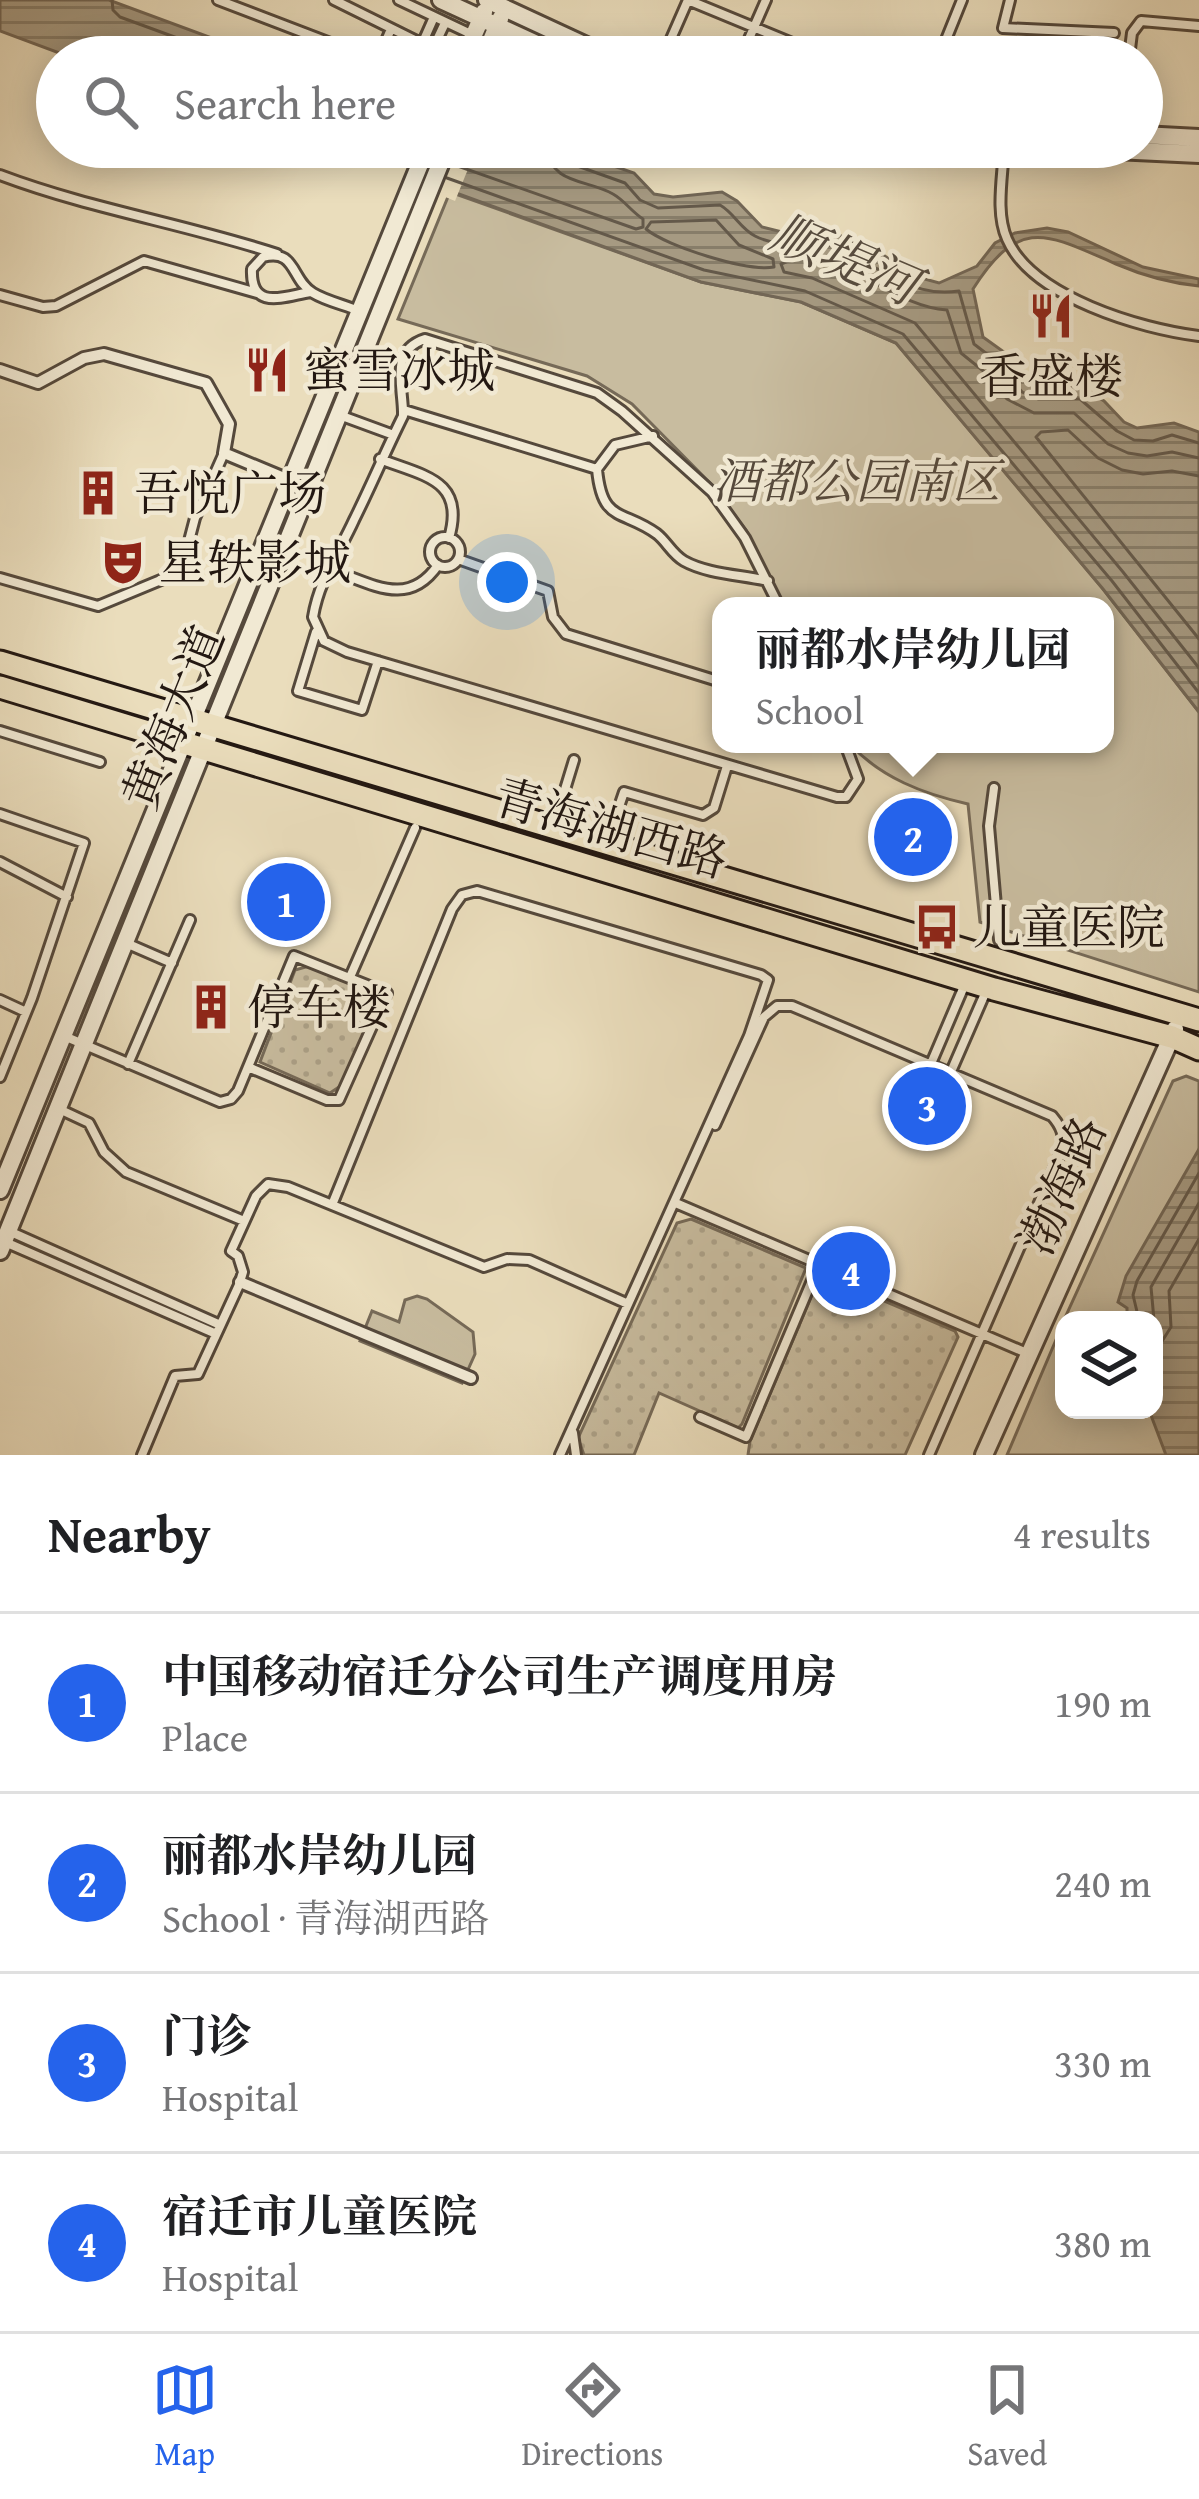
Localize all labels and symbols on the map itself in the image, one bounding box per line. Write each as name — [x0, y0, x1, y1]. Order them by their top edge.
water label: 顺堤河 — [760, 194, 938, 326]
restaurant icon: 香盛楼 — [1026, 291, 1076, 341]
place label: 蜜雪冰城 — [303, 334, 495, 405]
place label: 香盛楼 — [979, 340, 1123, 411]
restaurant icon: 蜜雪冰城 — [242, 345, 292, 395]
park label: 酒都公园南区 — [712, 445, 1006, 516]
place label: 吾悦广场 — [134, 457, 326, 528]
building icon: 吾悦广场 — [73, 468, 123, 518]
place label: 星轶影城 — [159, 526, 351, 597]
theatre icon: 星轶影城 — [98, 537, 148, 587]
your location — [477, 552, 537, 612]
street label: 黄海大道 — [104, 614, 241, 819]
street label: 青海湖西路 — [486, 760, 736, 895]
pin: 2 — [874, 792, 952, 882]
pin: 1 — [247, 857, 325, 947]
place label: 儿童医院 — [973, 891, 1165, 962]
bus stop icon: 儿童医院 — [912, 902, 962, 952]
place label: 停车楼 — [247, 971, 391, 1042]
building icon: 停车楼 — [186, 982, 236, 1032]
pin: 3 — [888, 1061, 966, 1151]
street label: 渤海路 — [1000, 1105, 1123, 1265]
pin: 4 — [812, 1226, 890, 1316]

